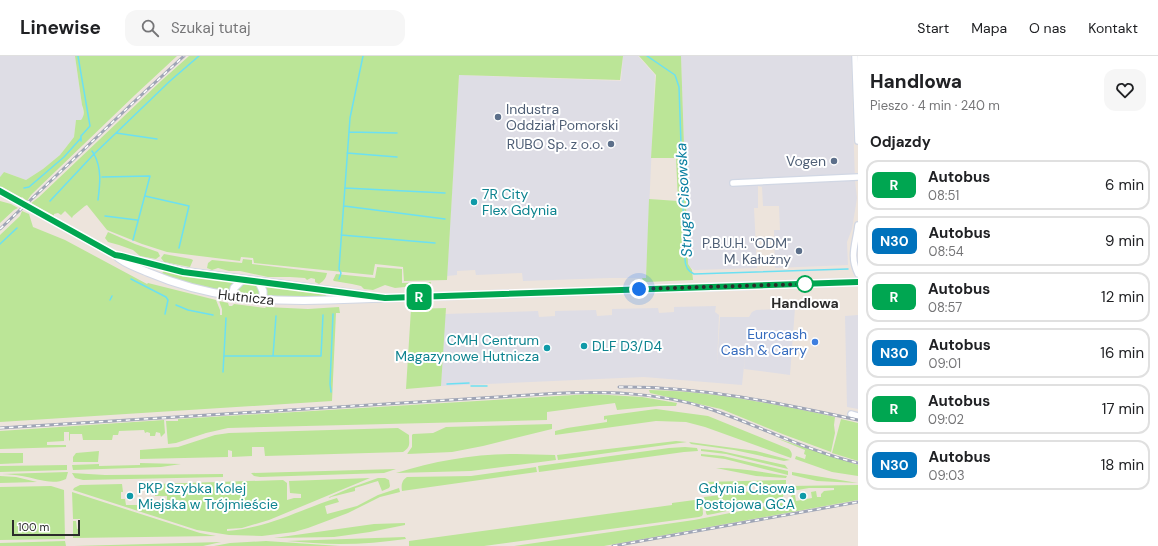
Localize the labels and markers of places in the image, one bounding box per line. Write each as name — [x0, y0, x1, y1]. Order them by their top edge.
place label: Industra Oddział Pomorski — [506, 100, 618, 134]
marker: Industra Oddział Pomorski — [493, 112, 503, 122]
place label: RUBO Sp. z o.o. — [507, 135, 603, 153]
marker: RUBO Sp. z o.o. — [606, 139, 616, 149]
place label: Vogen — [786, 152, 826, 170]
marker: Vogen — [829, 156, 839, 166]
place label: 7R City Flex Gdynia — [482, 185, 557, 219]
marker: 7R City Flex Gdynia — [469, 197, 479, 207]
place label: P.B.U.H. "ODM" M. Kałużny — [702, 234, 791, 268]
marker: P.B.U.H. "ODM" M. Kałużny — [794, 246, 804, 256]
marker: Handlowa — [796, 275, 814, 293]
place label: Handlowa — [771, 294, 839, 312]
place label: Eurocash Cash & Carry — [721, 325, 807, 359]
place label: CMH Centrum Magazynowe Hutnicza — [395, 331, 539, 365]
place label: DLF D3/D4 — [592, 337, 662, 355]
marker: Eurocash Cash & Carry — [810, 337, 820, 347]
marker: DLF D3/D4 — [579, 341, 589, 351]
marker: CMH Centrum Magazynowe Hutnicza — [542, 343, 552, 353]
place label: PKP Szybka Kolej Miejska w Trójmieście — [138, 479, 278, 513]
place label: Gdynia Cisowa Postojowa GCA — [696, 479, 795, 513]
marker: PKP Szybka Kolej Miejska w Trójmieście — [125, 491, 135, 501]
marker: Gdynia Cisowa Postojowa GCA — [798, 491, 808, 501]

